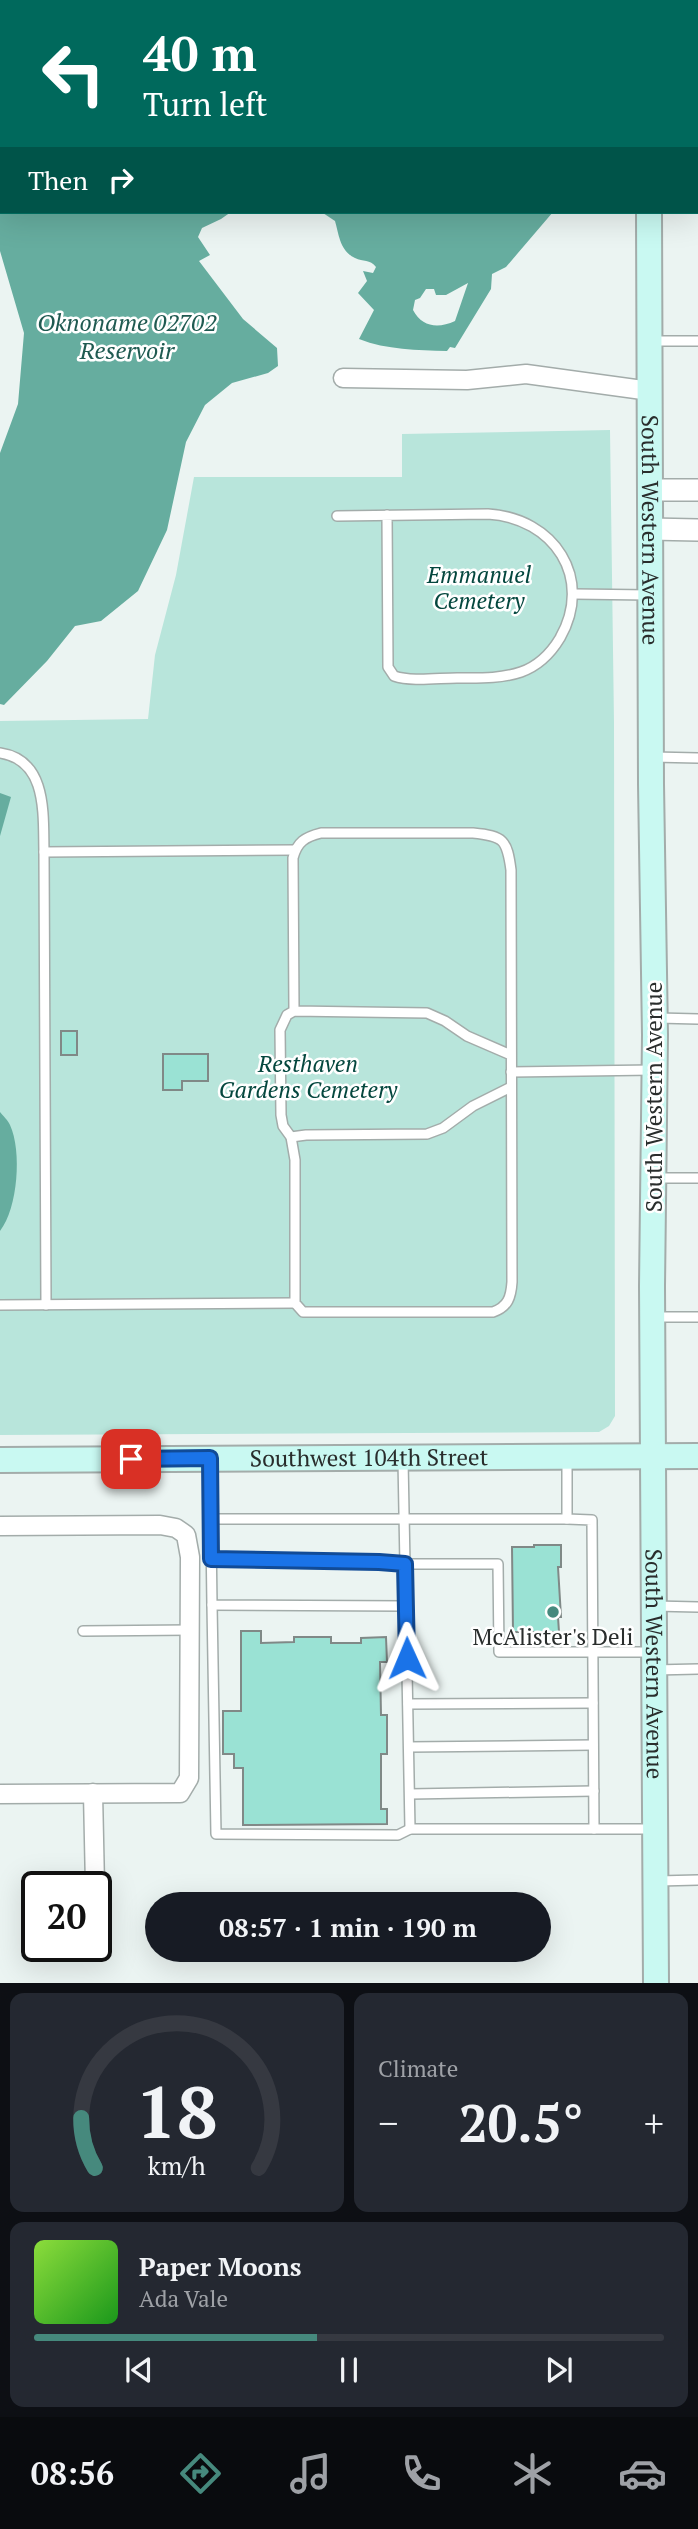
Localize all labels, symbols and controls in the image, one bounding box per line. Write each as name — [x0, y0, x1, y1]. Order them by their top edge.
text: 40 m — [143, 20, 257, 85]
icon: left — [28, 28, 119, 119]
text: Turn left — [143, 83, 267, 125]
icon: right — [102, 161, 140, 199]
text: Then — [28, 163, 88, 197]
water label: Oknoname 02702 Reservoir — [37, 306, 217, 366]
street label: South Western Avenue — [635, 415, 667, 645]
park label: Emmanuel Cemetery — [426, 559, 532, 616]
street label: South Western Avenue — [638, 982, 669, 1212]
park label: Resthaven Gardens Cemetery — [219, 1048, 398, 1105]
pin — [101, 1429, 161, 1489]
icon: arrive — [112, 1440, 150, 1478]
street label: Southwest 104th Street — [250, 1441, 489, 1474]
street label: South Western Avenue — [639, 1549, 671, 1779]
marker: McAlister's Deli — [545, 1604, 561, 1620]
position arrow — [370, 1621, 444, 1695]
place label: McAlister's Deli — [473, 1621, 633, 1652]
speed limit sign: 20 — [21, 1871, 112, 1962]
text: 08:57 · 1 min · 190 m — [219, 1910, 477, 1944]
text: Climate — [378, 2053, 458, 2084]
text: 18 — [136, 2063, 218, 2160]
text: 20.5° — [458, 2088, 584, 2157]
text: − — [378, 2098, 398, 2148]
text: + — [644, 2098, 664, 2148]
text: km/h — [148, 2149, 206, 2182]
text: Paper Moons — [139, 2249, 302, 2283]
text: Ada Vale — [139, 2283, 228, 2314]
icon: previous — [120, 2351, 158, 2389]
icon: pause — [330, 2351, 368, 2389]
icon: next — [540, 2351, 578, 2389]
icon: directions — [176, 2449, 225, 2498]
icon: music — [286, 2449, 335, 2498]
icon: phone — [397, 2449, 446, 2498]
icon: climate — [508, 2449, 557, 2498]
icon: car — [618, 2449, 667, 2498]
text: 08:56 — [31, 2452, 114, 2494]

